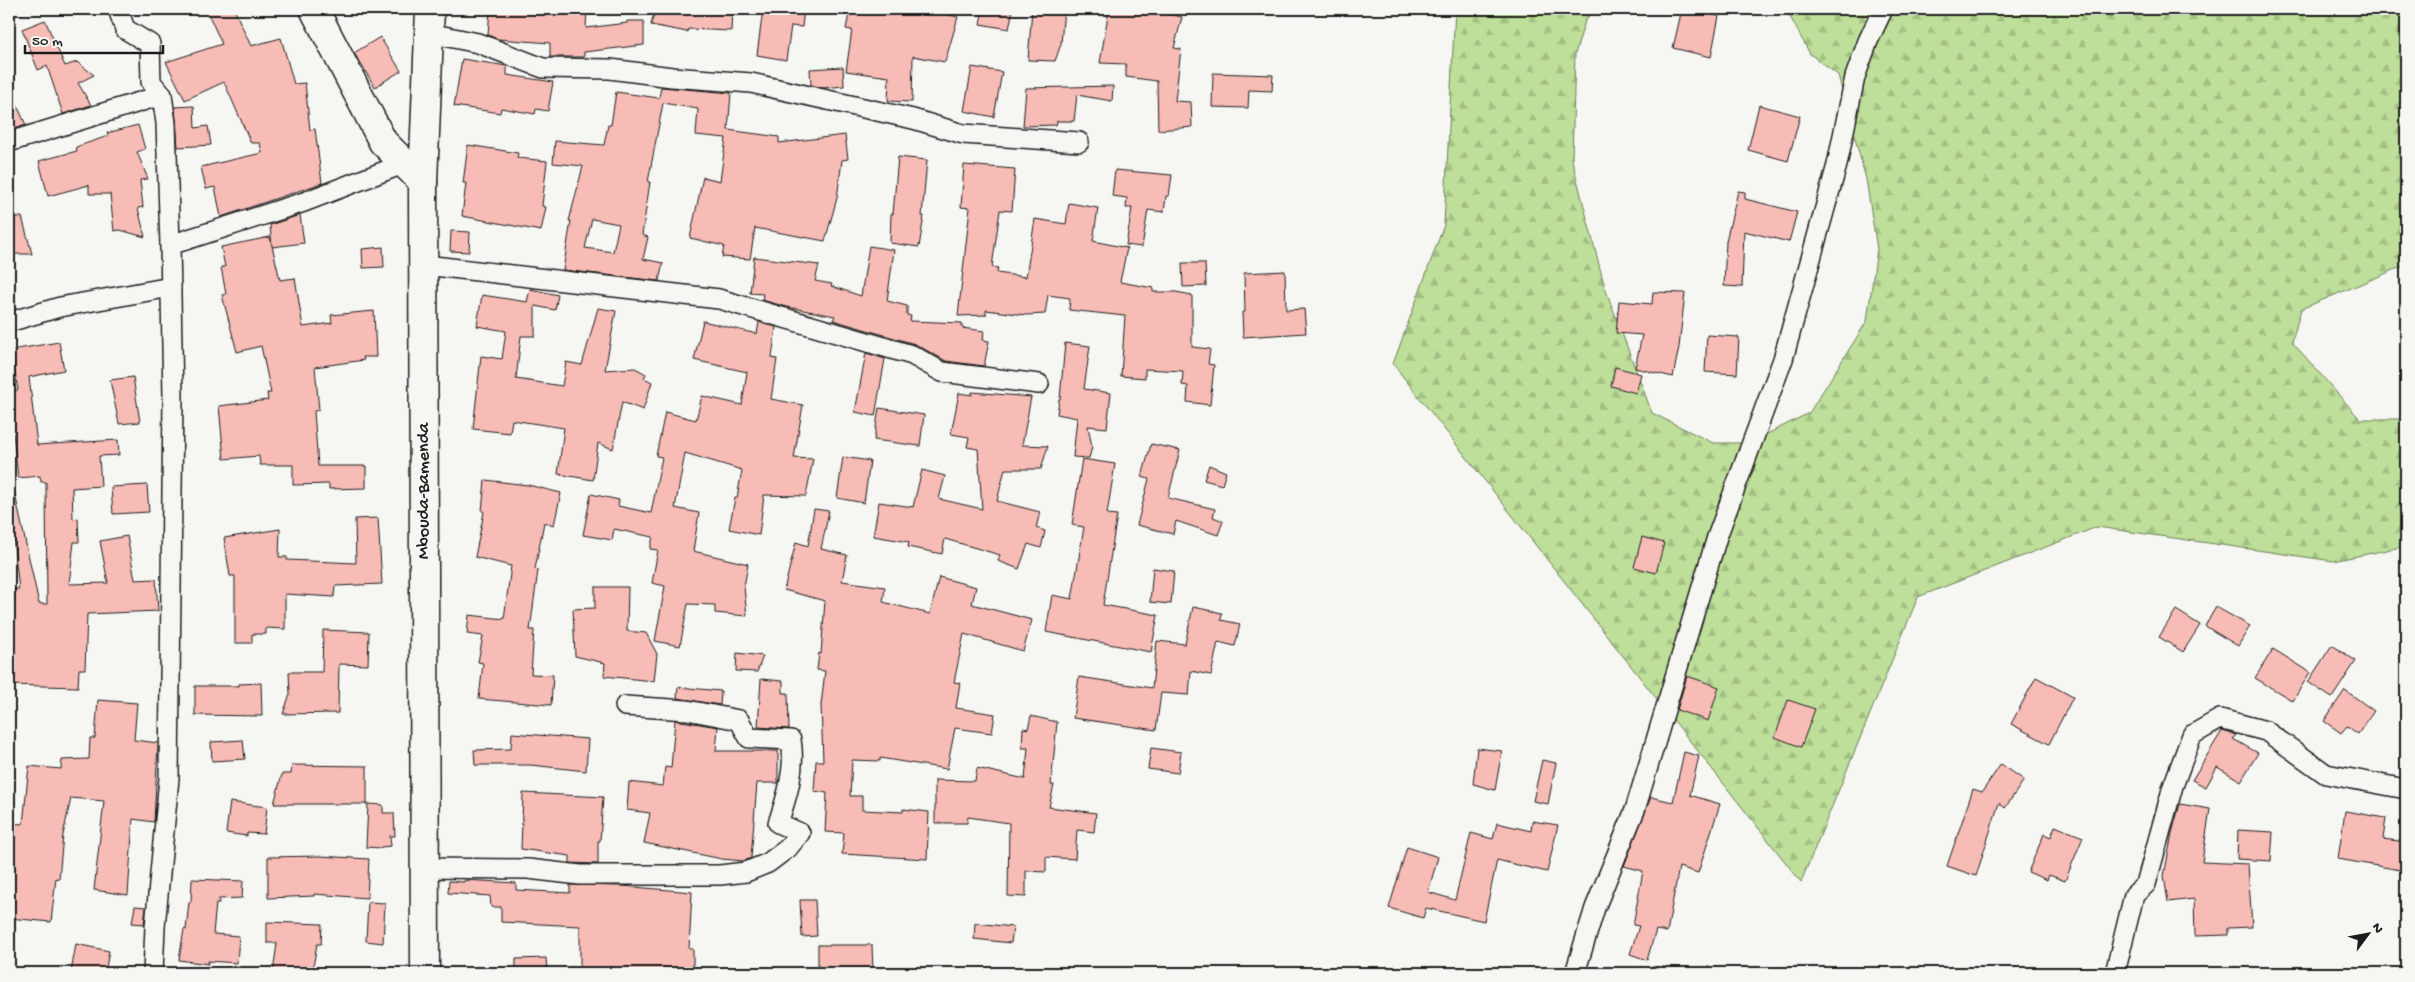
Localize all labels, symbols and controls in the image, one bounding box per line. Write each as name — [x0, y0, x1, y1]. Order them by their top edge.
scale bar — [25, 22, 162, 54]
text: 50 m — [32, 33, 63, 51]
street label: Mbouda-Bamenda — [414, 422, 435, 559]
north arrow — [2342, 910, 2392, 960]
text: N — [2367, 920, 2387, 937]

